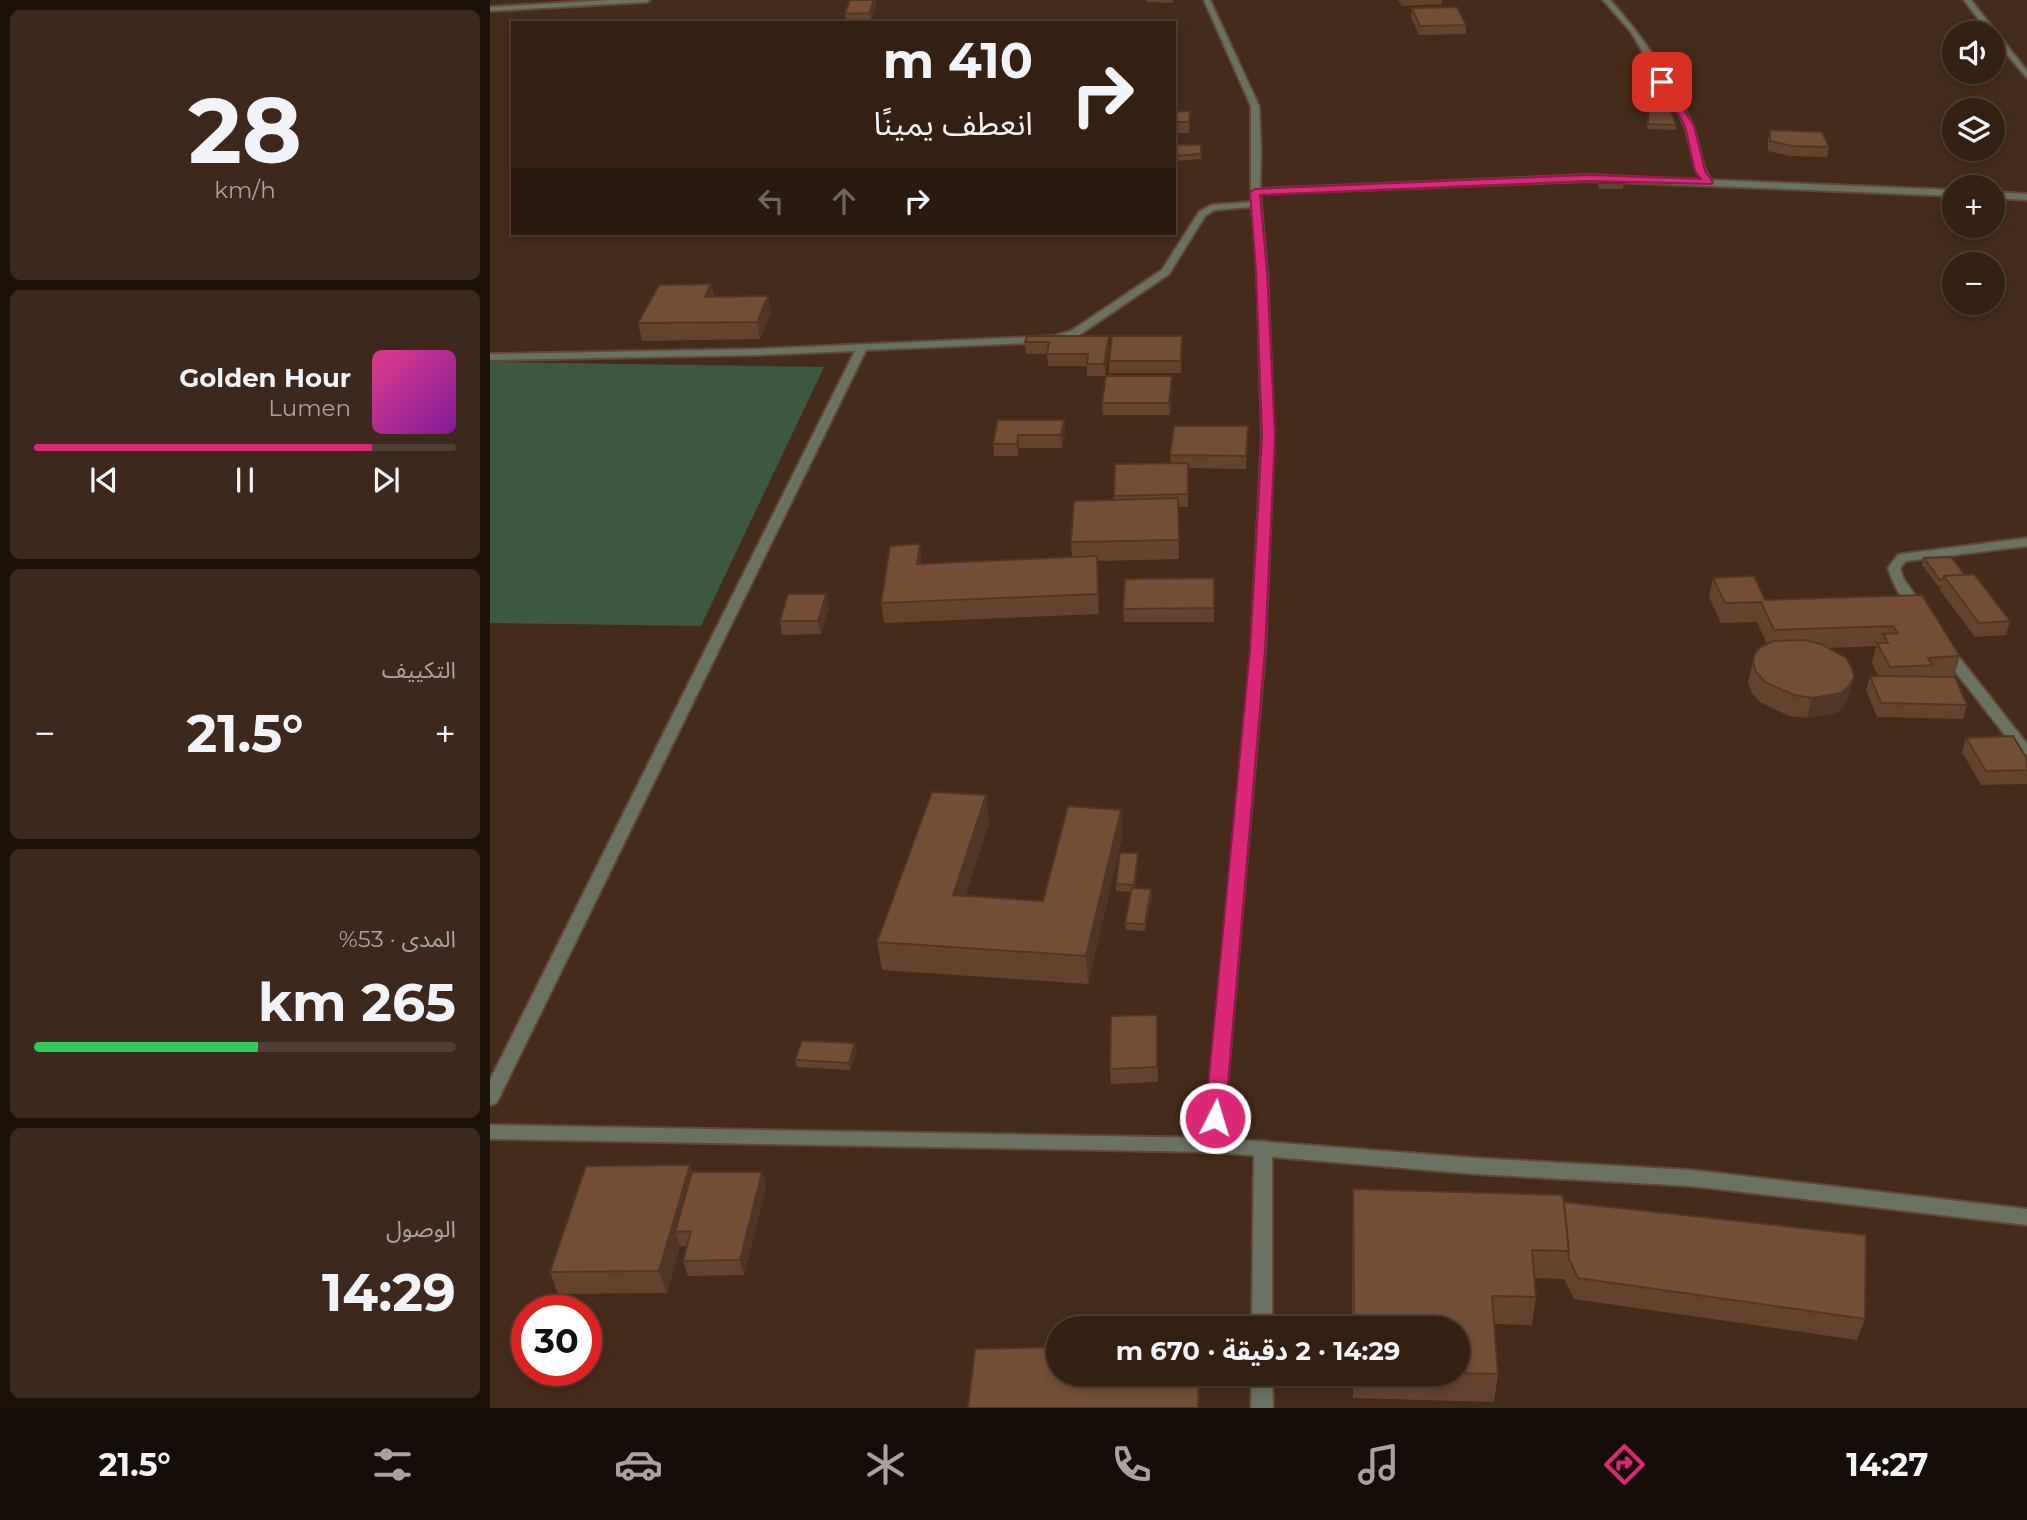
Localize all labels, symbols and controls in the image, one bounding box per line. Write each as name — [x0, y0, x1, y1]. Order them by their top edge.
map controls — [1942, 21, 2005, 315]
button: sound — [1942, 21, 2005, 84]
text: 410 m — [883, 31, 1033, 90]
icon: right — [1057, 49, 1148, 140]
pin — [1632, 52, 1692, 112]
icon: arrive — [1643, 63, 1681, 101]
text: 28 — [188, 75, 302, 186]
button: layers — [1942, 98, 2005, 161]
text: انعطف يمينًا — [874, 104, 1033, 143]
button: + — [1942, 175, 2005, 238]
text: km/h — [214, 176, 276, 204]
icon: left — [752, 182, 790, 220]
icon: ahead — [825, 182, 863, 220]
icon: right — [898, 182, 936, 220]
button: − — [1942, 252, 2005, 315]
text: Golden Hour — [179, 362, 351, 394]
text: Lumen — [268, 394, 351, 422]
icon: previous — [85, 461, 123, 499]
icon: pause — [226, 461, 264, 499]
icon: next — [367, 461, 405, 499]
text: التكييف — [382, 656, 456, 684]
text: 21.5° — [186, 702, 304, 765]
text: − — [34, 710, 56, 757]
text: + — [434, 710, 456, 757]
text: المدى · 53% — [339, 925, 456, 953]
text: 265 km — [258, 971, 456, 1034]
position arrow — [1178, 1081, 1252, 1155]
text: الوصول — [386, 1215, 456, 1243]
text: 14:29 — [322, 1261, 456, 1324]
speed limit sign: 30 — [511, 1295, 602, 1386]
text: 14:29 · 2 دقيقة · 670 m — [1116, 1335, 1400, 1367]
icon: filters — [368, 1440, 417, 1489]
icon: car — [614, 1440, 663, 1489]
icon: climate — [861, 1440, 910, 1489]
icon: phone — [1107, 1440, 1156, 1489]
icon: music — [1354, 1440, 1403, 1489]
icon: directions — [1600, 1440, 1649, 1489]
text: 21.5° — [99, 1445, 171, 1484]
text: 14:27 — [1846, 1445, 1928, 1484]

